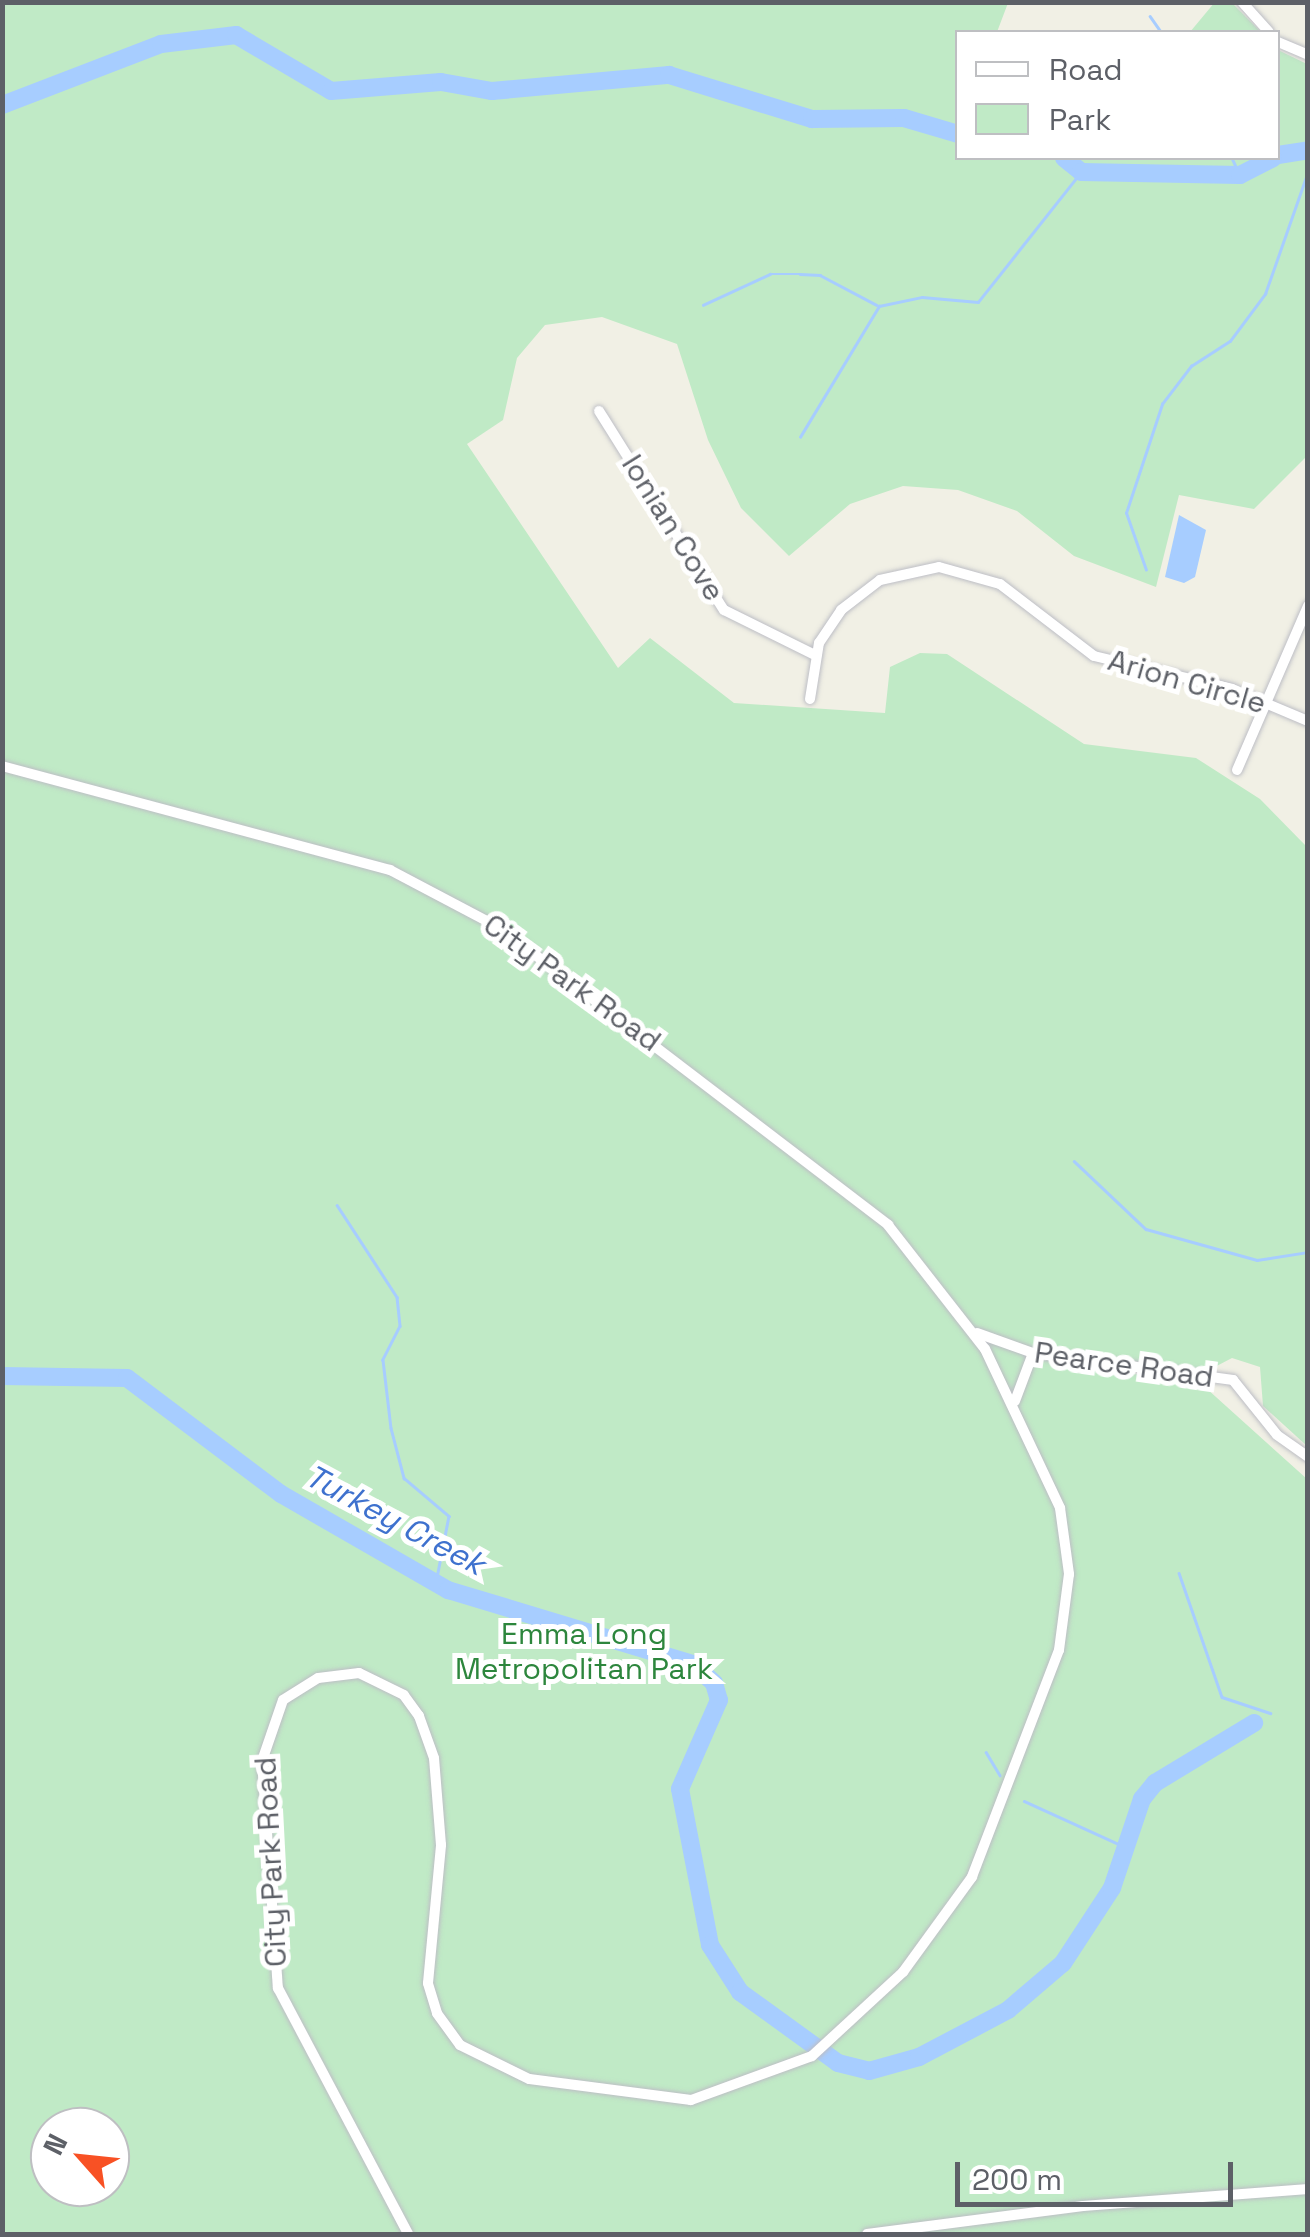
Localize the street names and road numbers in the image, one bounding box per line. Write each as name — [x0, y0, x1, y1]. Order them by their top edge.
street label: Ionian Cove — [614, 448, 732, 608]
street label: Arion Circle — [1104, 642, 1270, 722]
street label: City Park Road — [476, 907, 668, 1059]
street label: Pearce Road — [1032, 1335, 1216, 1395]
street label: City Park Road — [248, 1756, 294, 1968]

